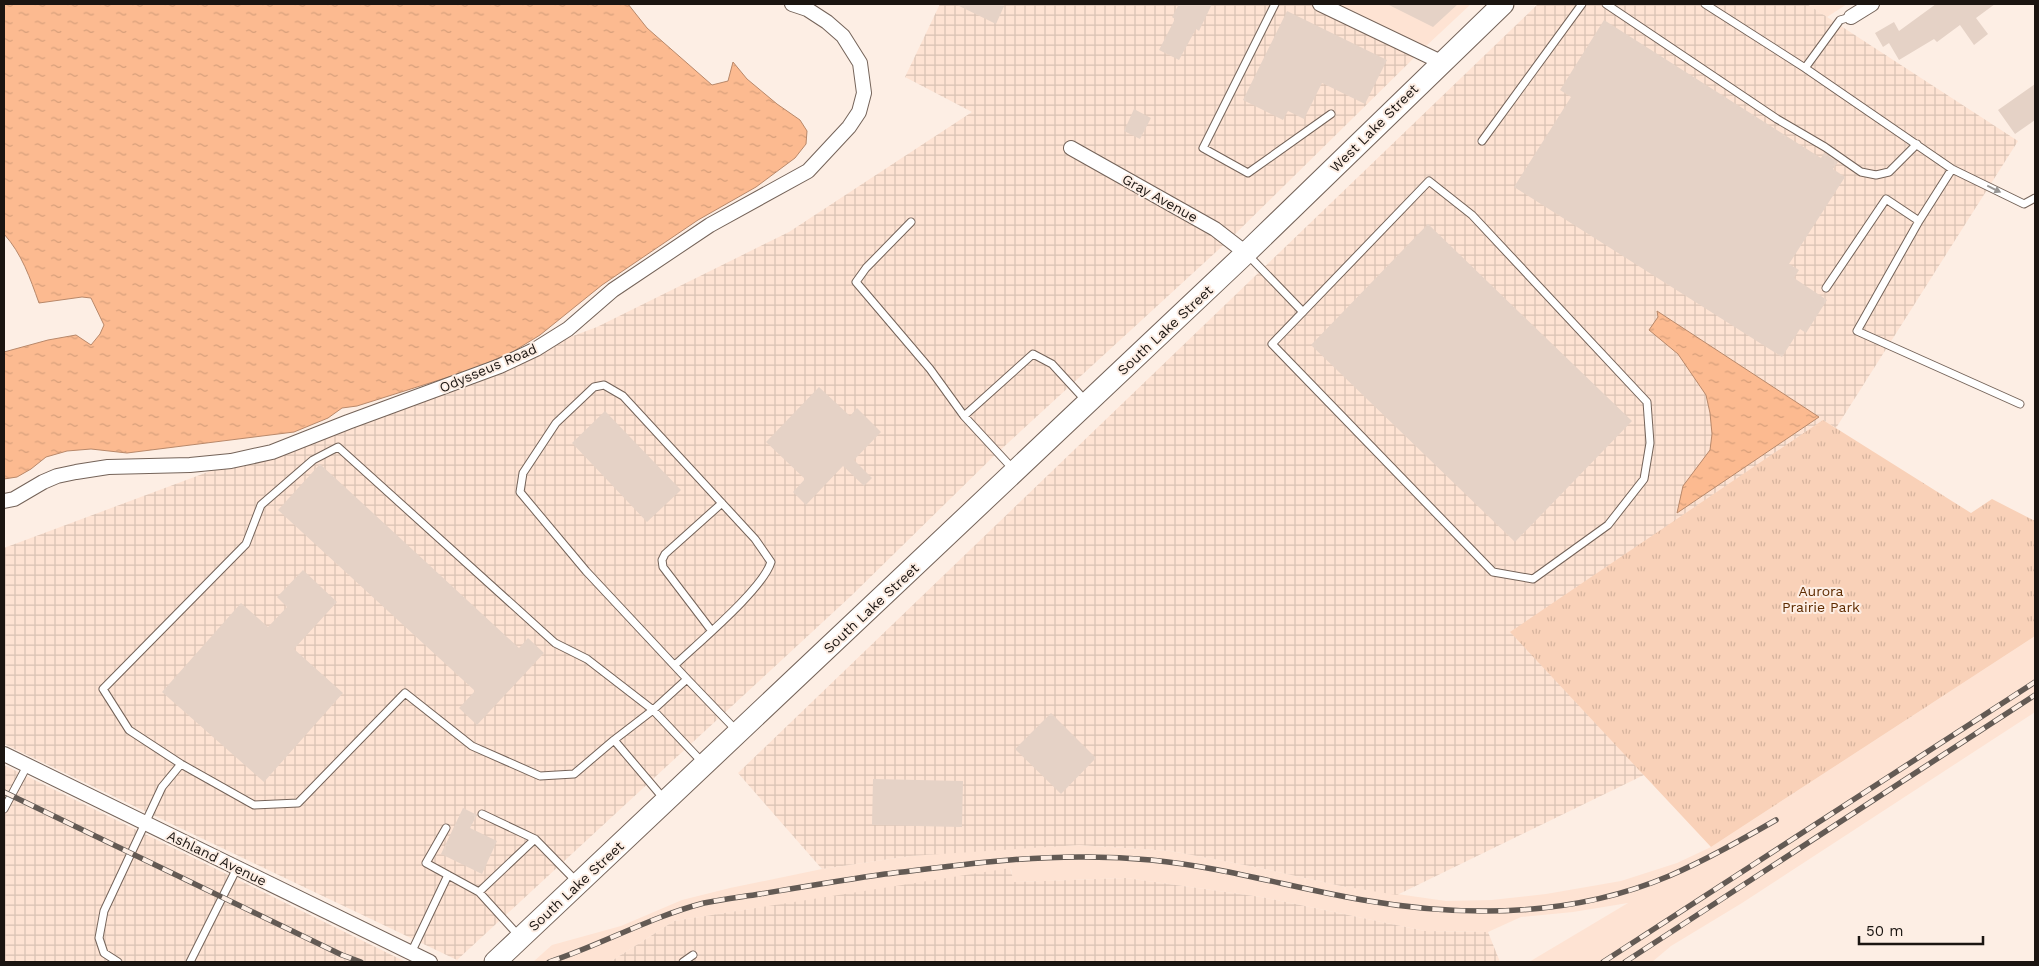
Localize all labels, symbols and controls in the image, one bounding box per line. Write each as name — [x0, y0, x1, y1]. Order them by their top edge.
street label: West Lake Street — [1327, 81, 1421, 175]
street label: Gray Avenue — [1119, 171, 1201, 225]
one-way arrow — [1987, 185, 2001, 193]
street label: South Lake Street — [1114, 282, 1216, 378]
street label: Odysseus Road — [437, 340, 539, 396]
street label: South Lake Street — [820, 560, 922, 656]
park label: Aurora Prairie Park — [1782, 583, 1860, 615]
street label: Ashland Avenue — [165, 827, 269, 889]
street label: South Lake Street — [525, 838, 627, 934]
scale bar — [1859, 914, 1983, 946]
text: 50 m — [1866, 922, 1903, 940]

